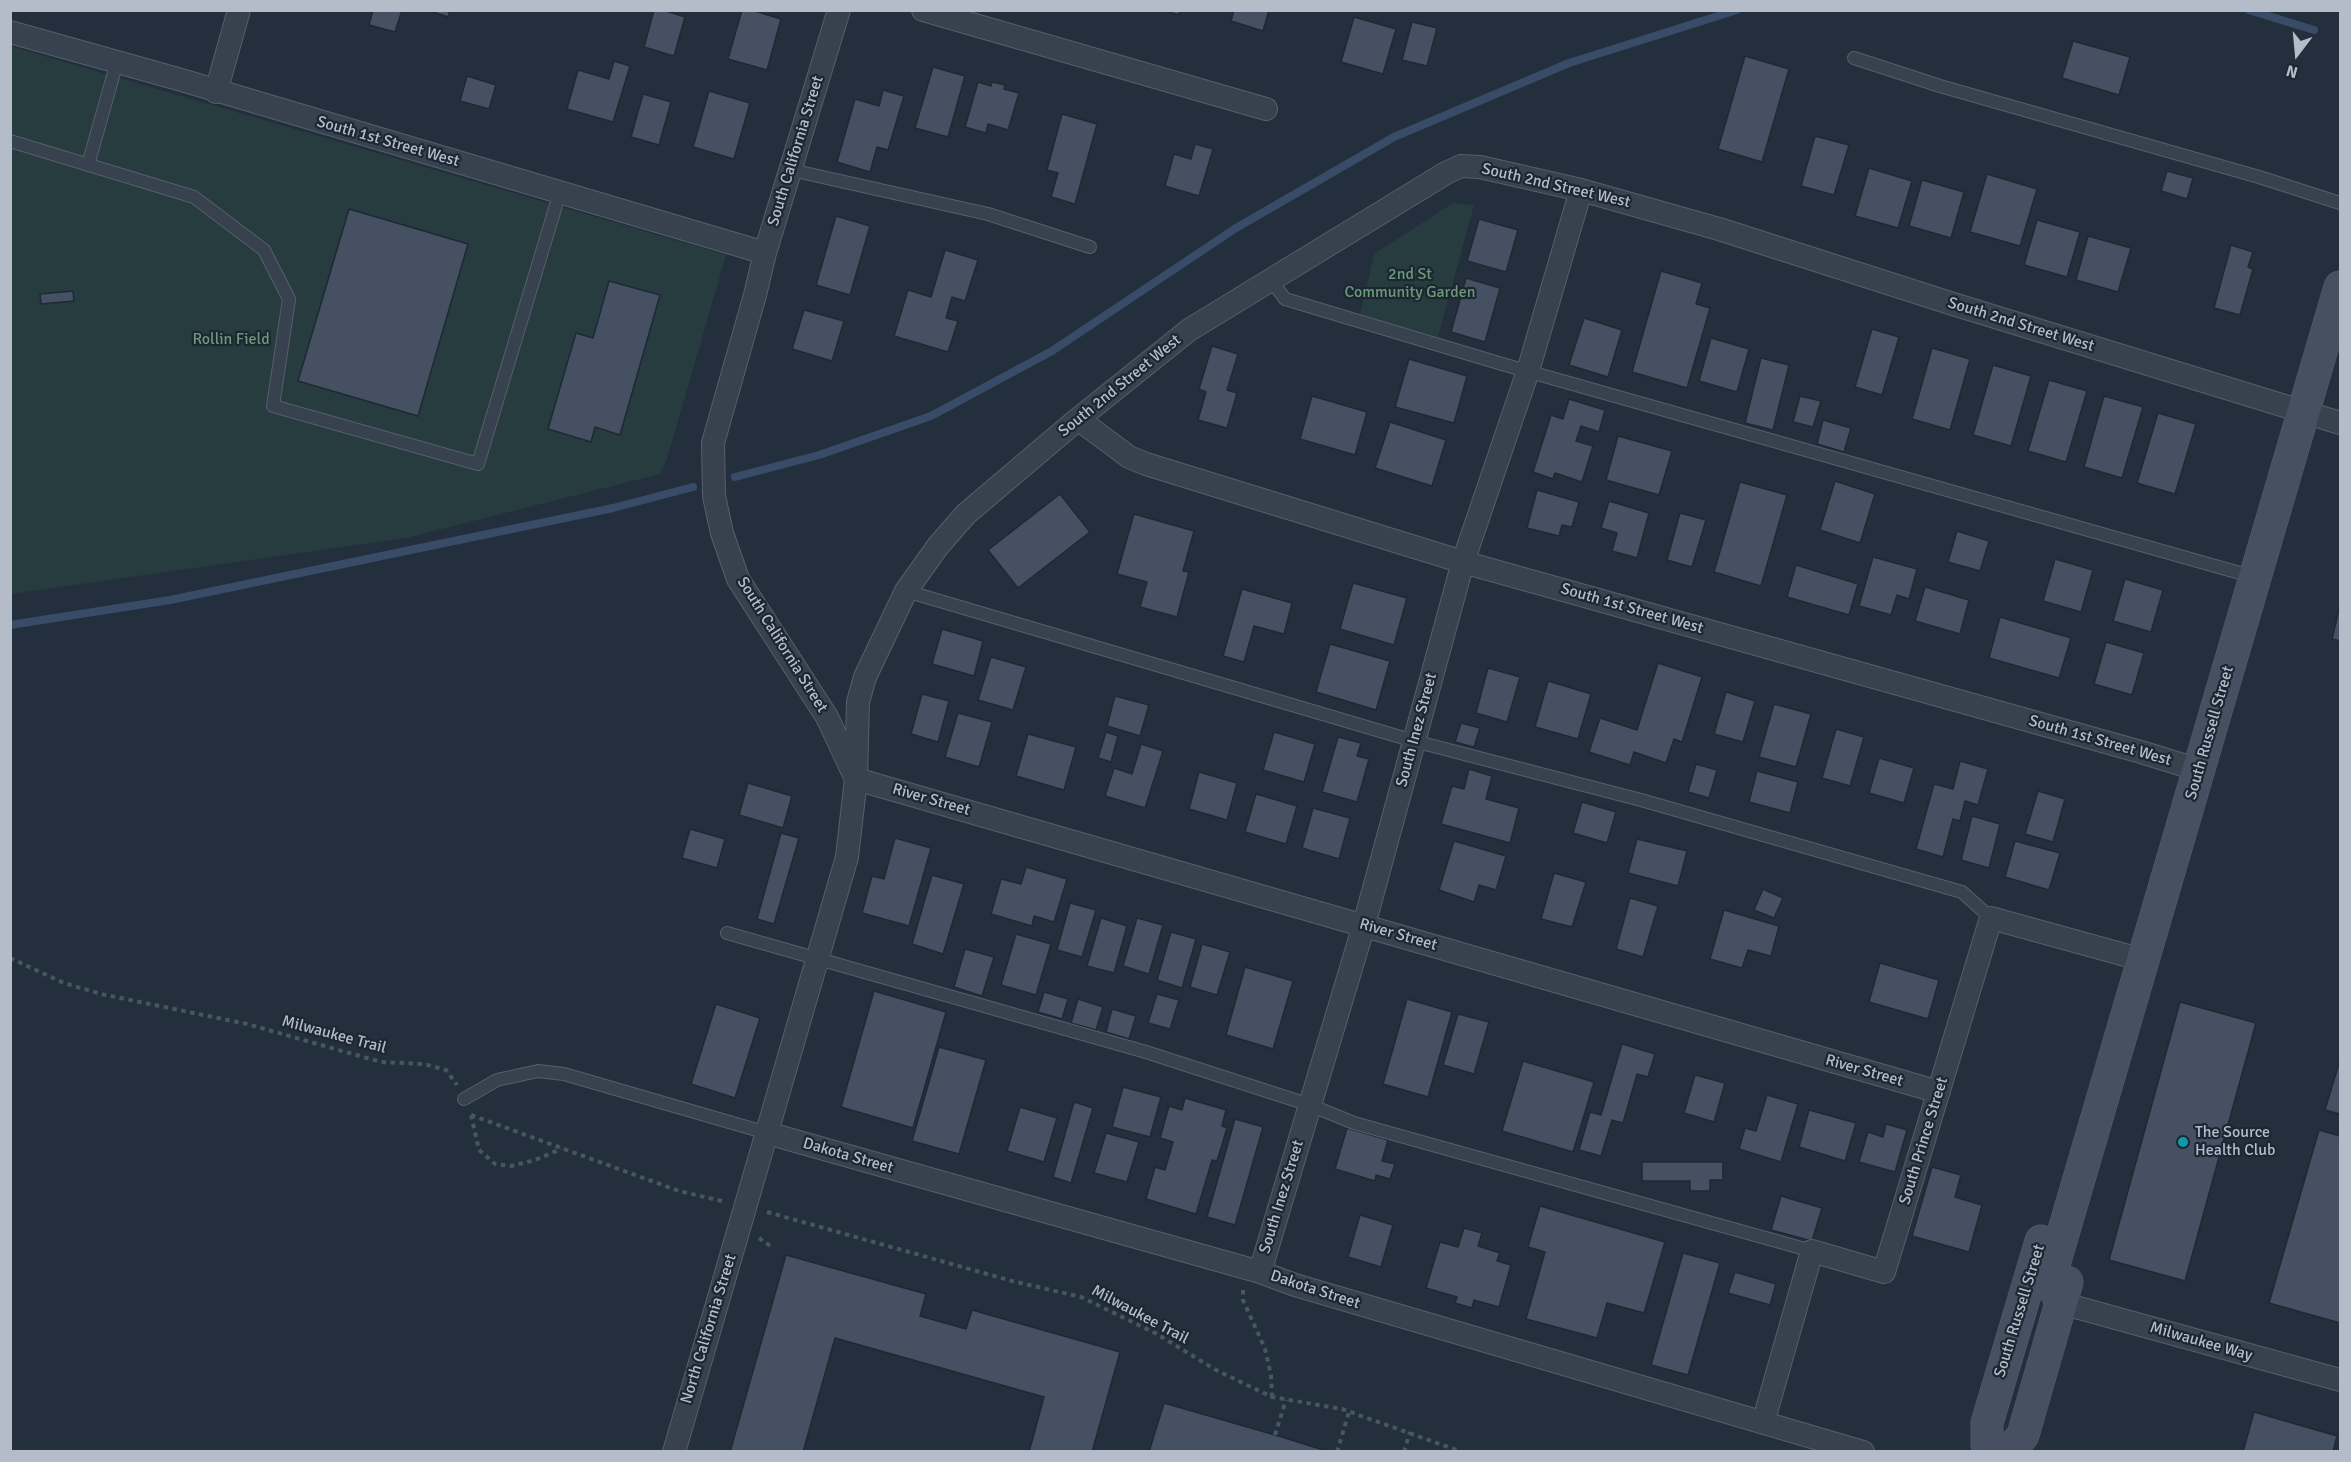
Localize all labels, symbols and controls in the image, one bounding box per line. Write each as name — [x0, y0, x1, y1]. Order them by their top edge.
north arrow — [2267, 24, 2327, 84]
text: N — [2284, 60, 2300, 82]
street label: South California Street — [764, 74, 828, 228]
street label: South 1st Street West — [315, 112, 461, 172]
street label: South 2nd Street West — [1480, 160, 1632, 212]
park label: 2nd St Community Garden — [1344, 265, 1476, 303]
street label: South 2nd Street West — [1946, 294, 2096, 356]
park label: Rollin Field — [192, 330, 270, 350]
street label: South 2nd Street West — [1055, 331, 1185, 441]
street label: South California Street — [732, 574, 832, 716]
street label: South 1st Street West — [1559, 579, 1705, 639]
street label: South Russell Street — [2182, 664, 2238, 802]
street label: South Inez Street — [1393, 671, 1441, 789]
street label: South 1st Street West — [2027, 711, 2173, 771]
street label: River Street — [890, 780, 972, 820]
street label: River Street — [1357, 915, 1439, 955]
street label: Milwaukee Trail — [280, 1012, 388, 1058]
street label: River Street — [1823, 1051, 1905, 1091]
street label: South Prince Street — [1895, 1075, 1953, 1207]
place label: The Source Health Club — [2195, 1123, 2276, 1161]
street label: Dakota Street — [801, 1134, 895, 1178]
marker: The Source Health Club — [2176, 1135, 2190, 1149]
street label: South Inez Street — [1256, 1138, 1308, 1256]
street label: South Russell Street — [1991, 1242, 2049, 1380]
street label: North California Street — [677, 1252, 741, 1406]
street label: Dakota Street — [1268, 1266, 1362, 1314]
street label: Milwaukee Trail — [1088, 1281, 1192, 1349]
street label: Milwaukee Way — [2148, 1318, 2254, 1366]

